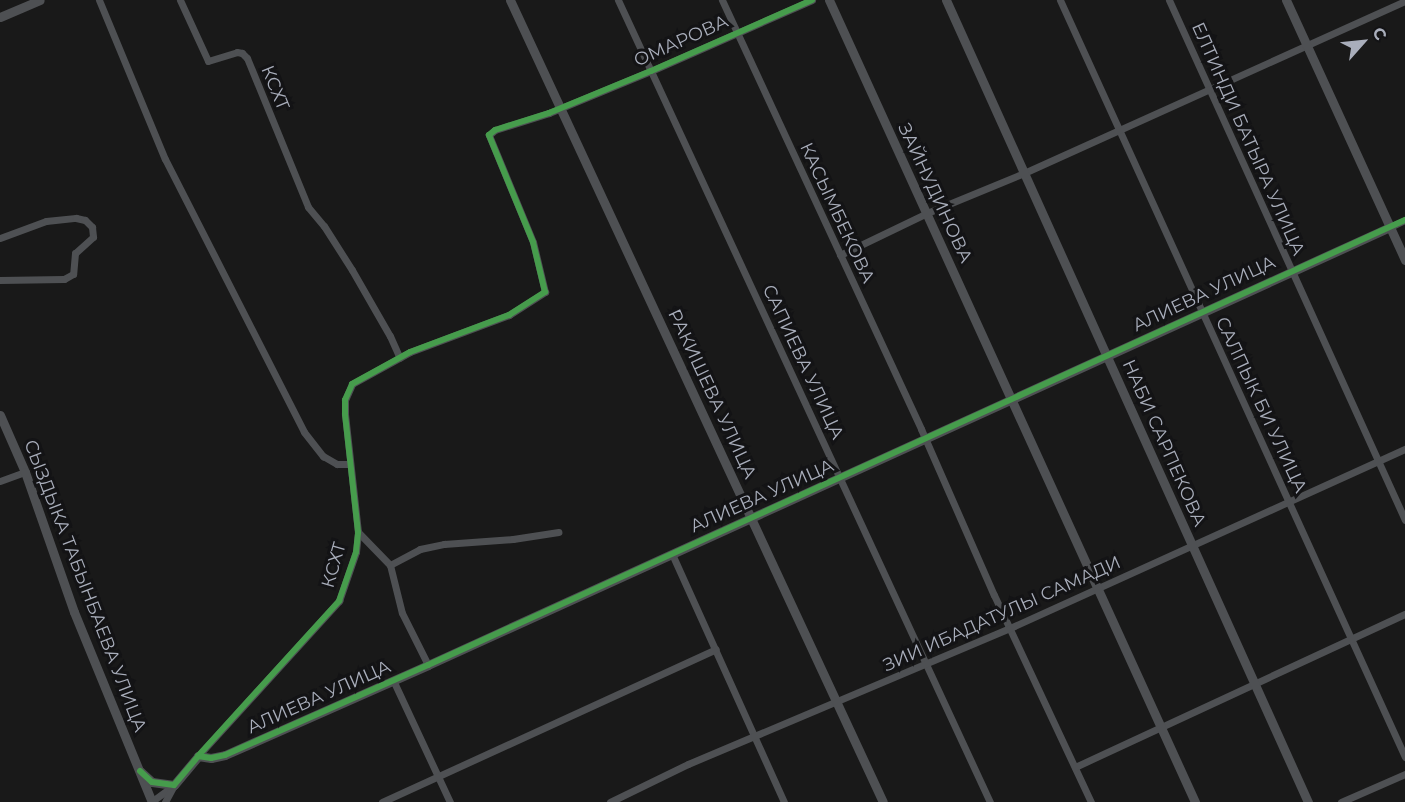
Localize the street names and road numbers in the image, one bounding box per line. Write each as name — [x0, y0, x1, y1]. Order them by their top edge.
street label: ОМАРОВА — [631, 11, 731, 71]
street label: ЕЛТИНДИ БАТЫРА УЛИЦА — [1187, 19, 1309, 259]
street label: КСХТ — [256, 62, 294, 114]
street label: ЗАЙНУДИНОВА — [893, 120, 977, 266]
street label: КАСЫМБЕКОВА — [795, 139, 879, 287]
street label: АЛИЕВА УЛИЦА — [1129, 251, 1279, 337]
street label: САПИЕВА УЛИЦА — [758, 281, 848, 443]
street label: РАКИШЕВА УЛИЦА — [663, 306, 761, 482]
street label: САЛПЫК БИ УЛИЦА — [1211, 314, 1311, 496]
street label: НАБИ САРПЕКОВА — [1117, 356, 1211, 530]
street label: СЫЗДЫКА ТАБЫНБАЕВА УЛИЦА — [19, 437, 151, 735]
street label: АЛИЕВА УЛИЦА — [687, 455, 837, 537]
street label: КСХТ — [317, 540, 351, 590]
street label: ЗИИ ИБАДАТУЛЫ САМАДИ — [880, 552, 1124, 676]
street label: АЛИЕВА УЛИЦА — [244, 656, 394, 738]

